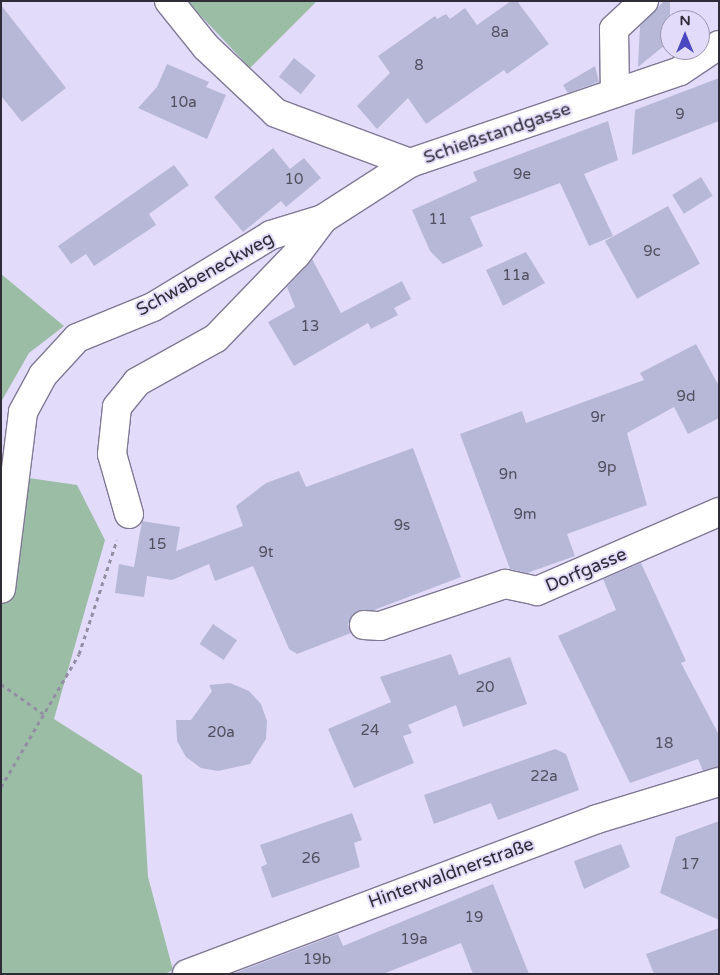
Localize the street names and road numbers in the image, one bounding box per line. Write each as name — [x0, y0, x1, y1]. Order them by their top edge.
street label: Schießstandgasse — [421, 98, 573, 168]
street label: Schwabeneckweg — [133, 227, 277, 321]
street label: Dorfgasse — [542, 543, 630, 597]
street label: Hinterwaldnerstraße — [365, 833, 537, 913]

